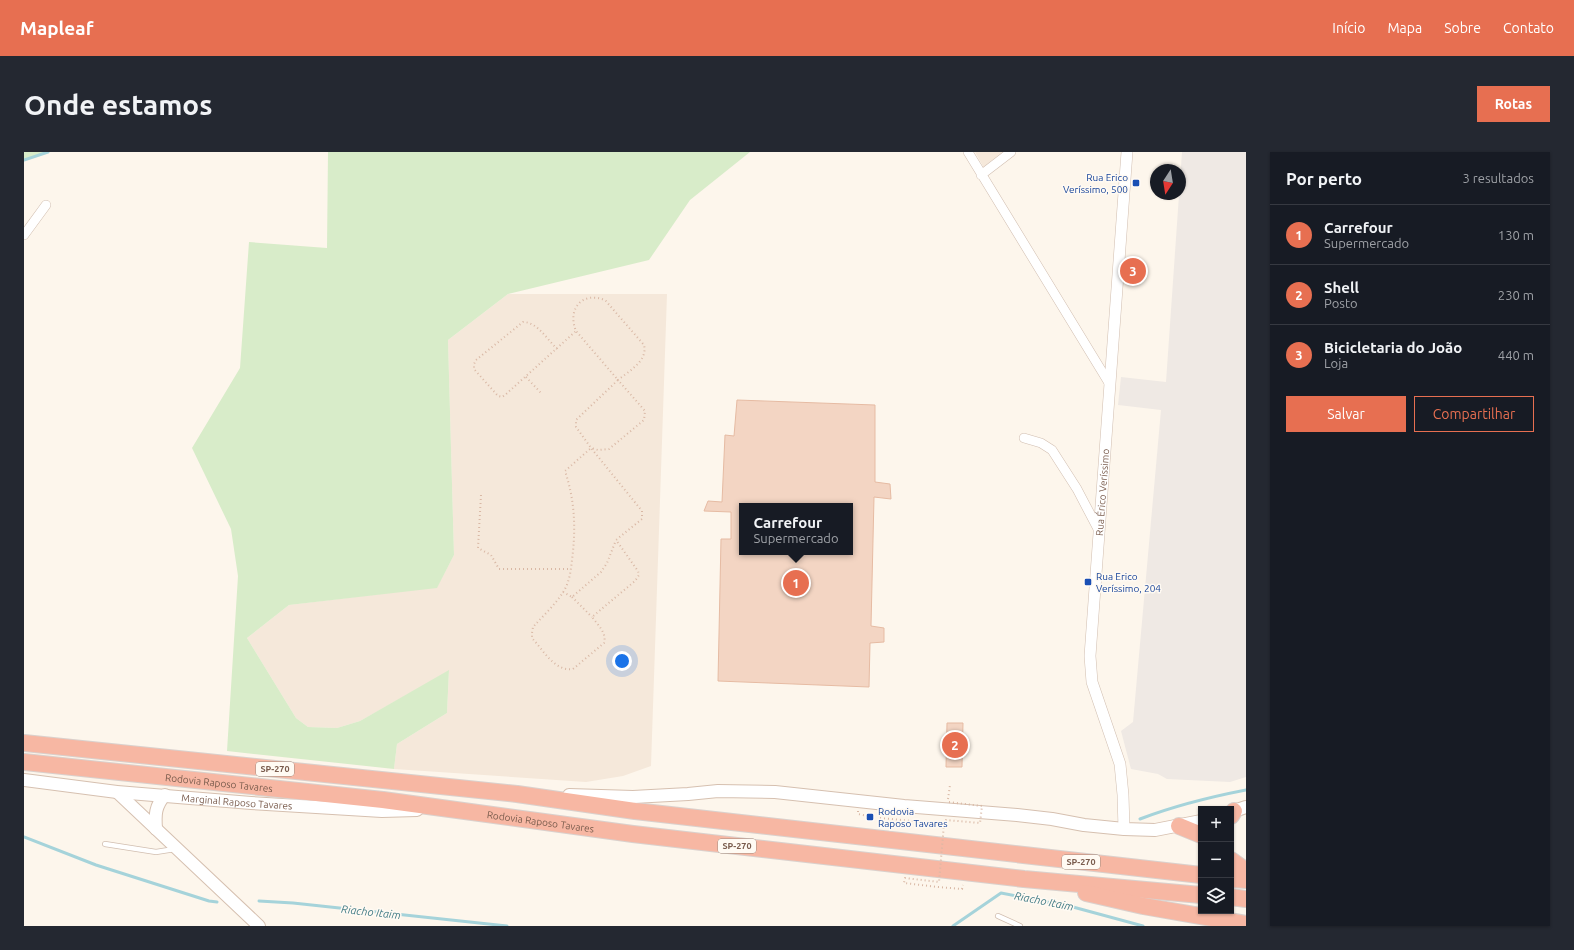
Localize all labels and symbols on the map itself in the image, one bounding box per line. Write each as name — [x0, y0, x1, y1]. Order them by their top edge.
north arrow — [1150, 164, 1186, 200]
place label: Rua Erico Veríssimo, 500 — [1063, 172, 1128, 195]
marker: Rua Erico Veríssimo, 500 — [1131, 178, 1141, 188]
pin: 3 — [1120, 256, 1146, 286]
street label: Rua Érico Veríssimo — [1094, 448, 1111, 536]
pin: 1 — [783, 568, 809, 598]
place label: Rua Erico Veríssimo, 204 — [1096, 571, 1161, 594]
marker: Rua Erico Veríssimo, 204 — [1083, 577, 1093, 587]
your location — [612, 651, 632, 671]
pin: 2 — [942, 730, 968, 760]
road number: SP-270 — [256, 762, 294, 776]
street label: Rodovia Raposo Tavares — [165, 772, 273, 794]
street label: Marginal Raposo Tavares — [181, 792, 293, 812]
place label: Rodovia Raposo Tavares — [878, 806, 947, 829]
street label: Rodovia Raposo Tavares — [486, 809, 595, 835]
marker: Rodovia Raposo Tavares — [865, 812, 875, 822]
road number: SP-270 — [718, 839, 756, 853]
road number: SP-270 — [1062, 855, 1100, 869]
water label: Riacho Itaim — [1013, 889, 1075, 913]
water label: Riacho Itaim — [341, 903, 401, 921]

